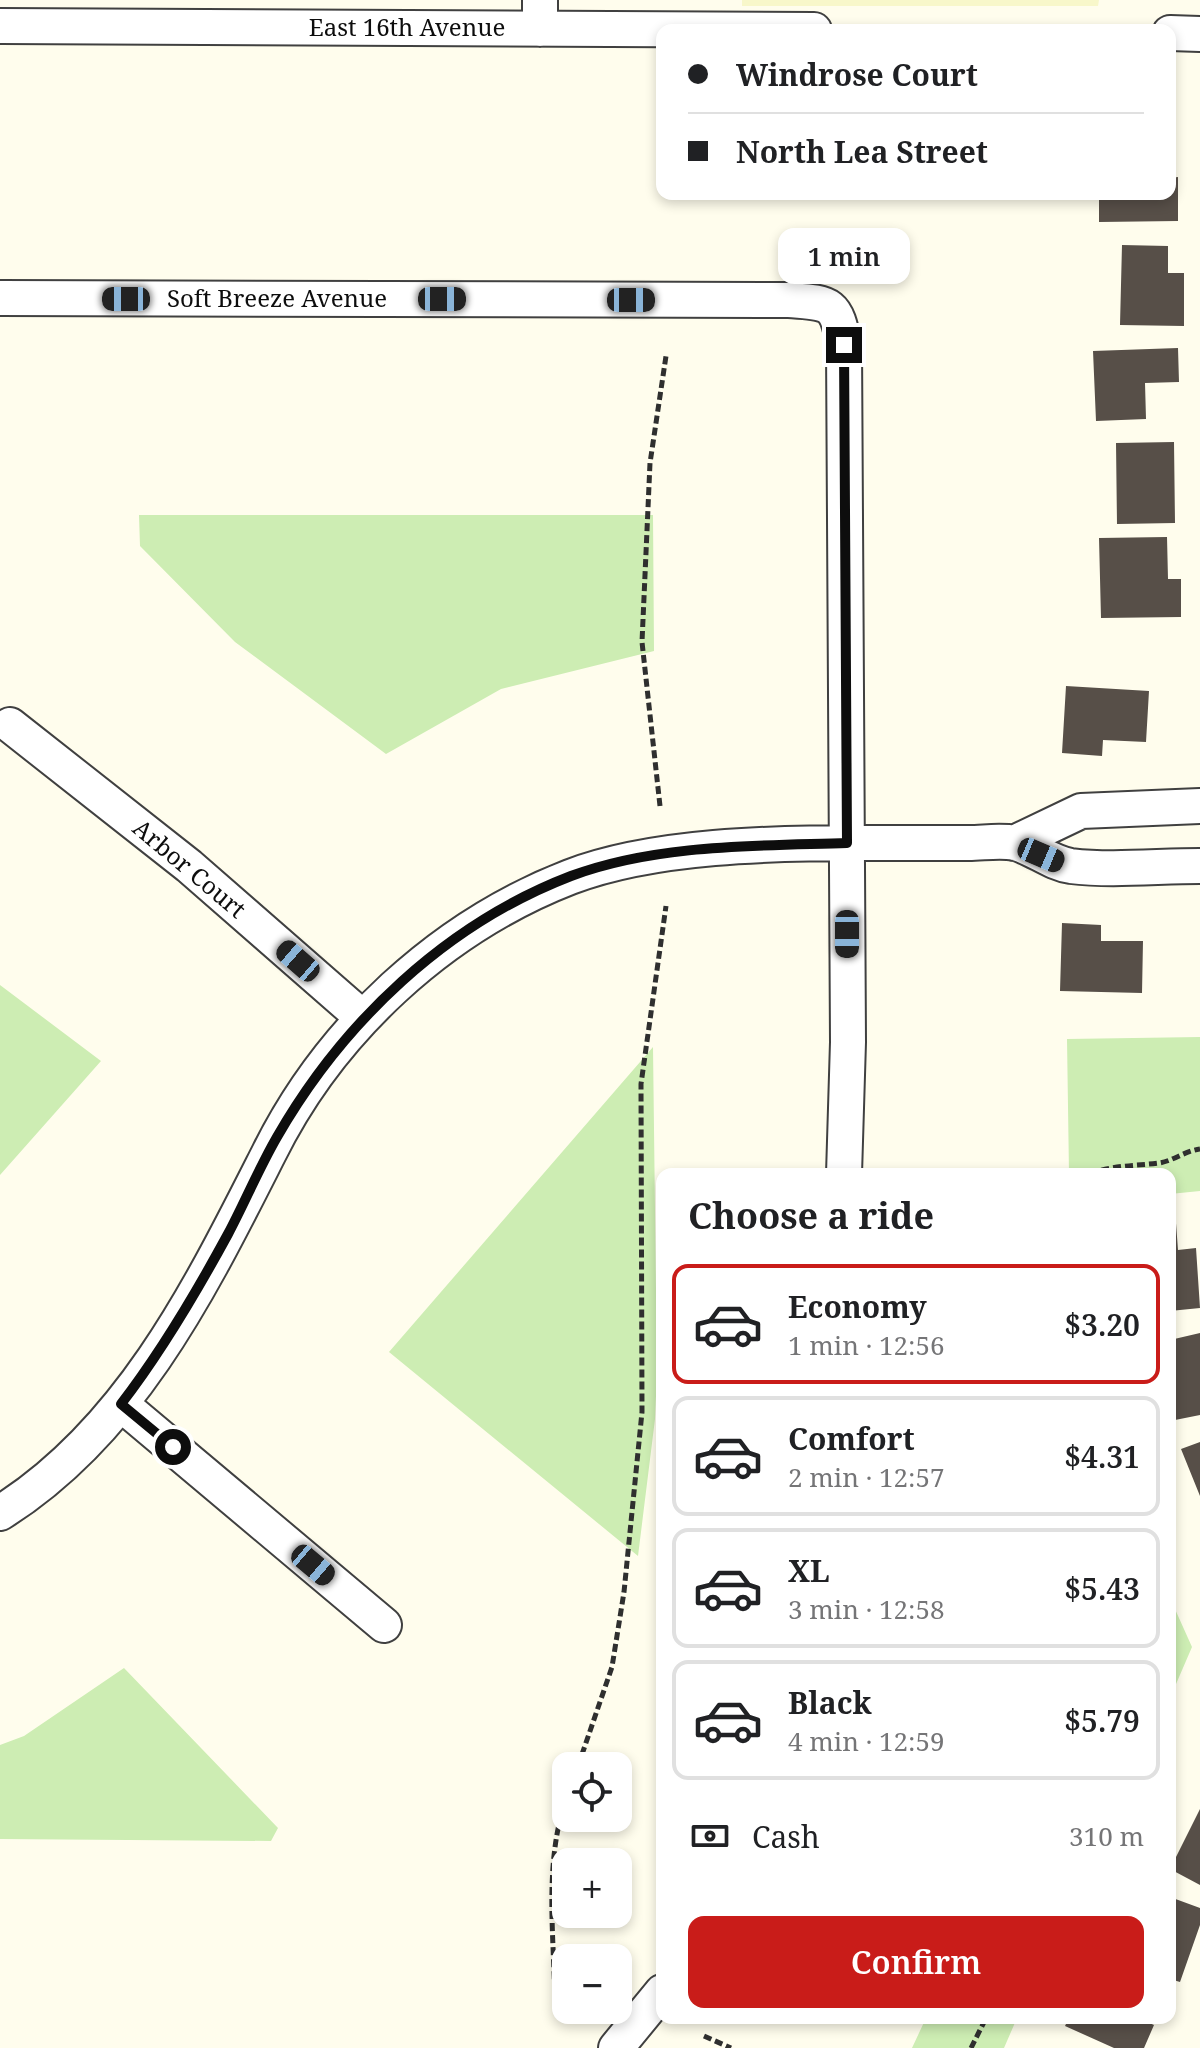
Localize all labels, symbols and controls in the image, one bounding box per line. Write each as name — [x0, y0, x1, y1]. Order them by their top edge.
street label: East 16th Avenue — [309, 10, 505, 43]
text: Windrose Court — [736, 54, 978, 95]
text: North Lea Street — [736, 131, 988, 172]
callout: 1 min — [778, 229, 910, 285]
text: 1 min — [808, 238, 880, 274]
street label: Soft Breeze Avenue — [167, 281, 387, 314]
car — [102, 287, 150, 311]
car — [418, 287, 466, 311]
car — [607, 288, 655, 312]
route end — [826, 327, 862, 363]
street label: Arbor Court — [127, 811, 253, 925]
car — [1014, 835, 1068, 875]
car — [835, 910, 859, 958]
car — [272, 936, 324, 986]
text: Choose a ride — [688, 1191, 934, 1240]
text: Economy — [788, 1286, 927, 1327]
icon: car — [692, 1288, 764, 1360]
text: $3.20 — [1064, 1304, 1140, 1345]
text: 1 min · 12:56 — [788, 1327, 945, 1363]
text: Comfort — [788, 1418, 915, 1459]
icon: car — [692, 1420, 764, 1492]
route start — [155, 1429, 191, 1465]
text: $4.31 — [1064, 1436, 1140, 1477]
text: 2 min · 12:57 — [788, 1459, 945, 1495]
car — [287, 1540, 339, 1590]
text: XL — [788, 1550, 830, 1591]
icon: car — [692, 1552, 764, 1624]
text: $5.43 — [1064, 1568, 1140, 1609]
text: 3 min · 12:58 — [788, 1591, 945, 1627]
text: Black — [788, 1682, 872, 1723]
icon: car — [692, 1684, 764, 1756]
text: $5.79 — [1064, 1700, 1140, 1741]
text: 4 min · 12:59 — [788, 1723, 945, 1759]
map controls — [552, 1752, 632, 2024]
button: locate — [552, 1752, 632, 1832]
icon: cash — [688, 1814, 732, 1858]
text: Cash — [752, 1816, 820, 1857]
text: 310 m — [1069, 1818, 1144, 1854]
button: + — [552, 1848, 632, 1928]
button: Confirm — [688, 1916, 1144, 2008]
button: − — [552, 1944, 632, 2024]

